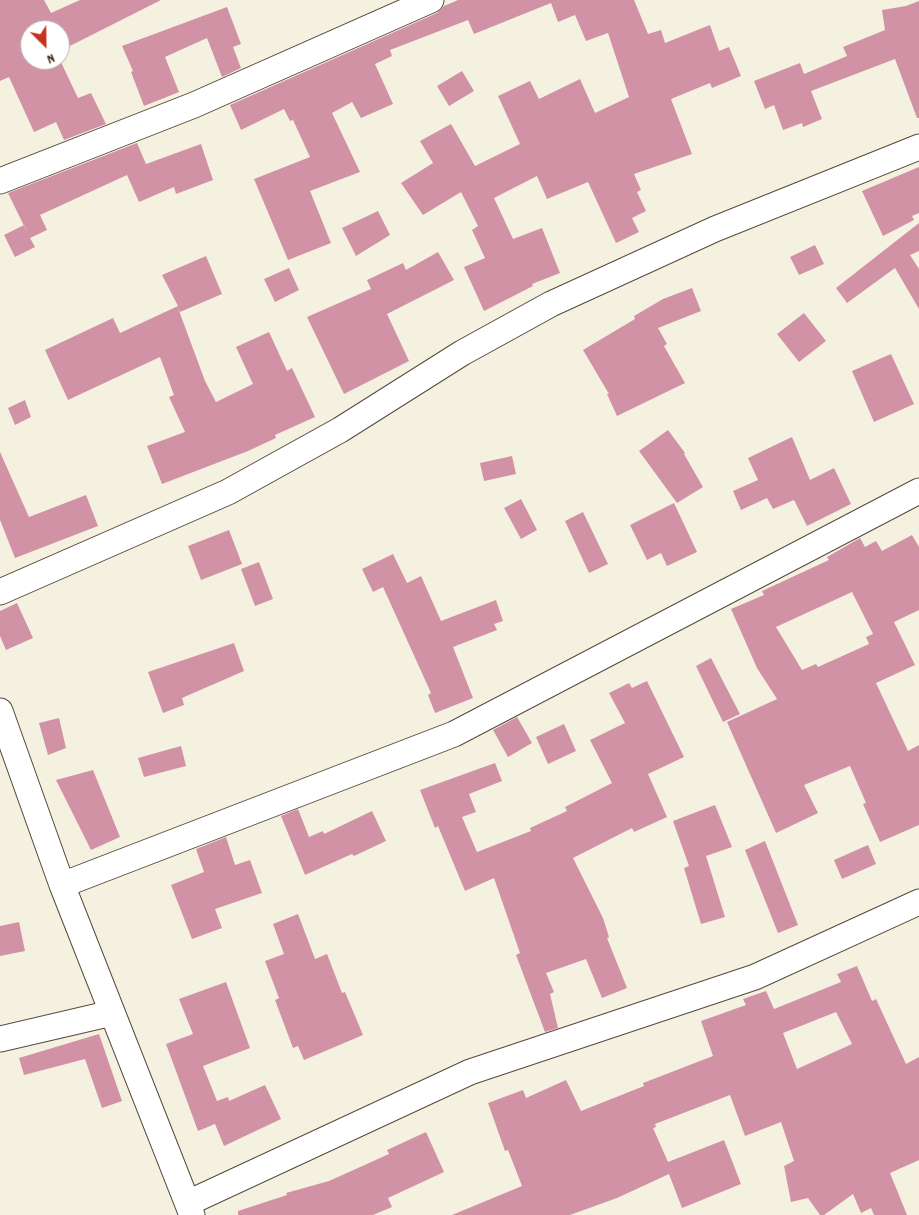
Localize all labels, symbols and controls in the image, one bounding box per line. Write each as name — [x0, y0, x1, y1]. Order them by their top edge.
north arrow — [20, 20, 70, 70]
text: N — [43, 47, 58, 68]

